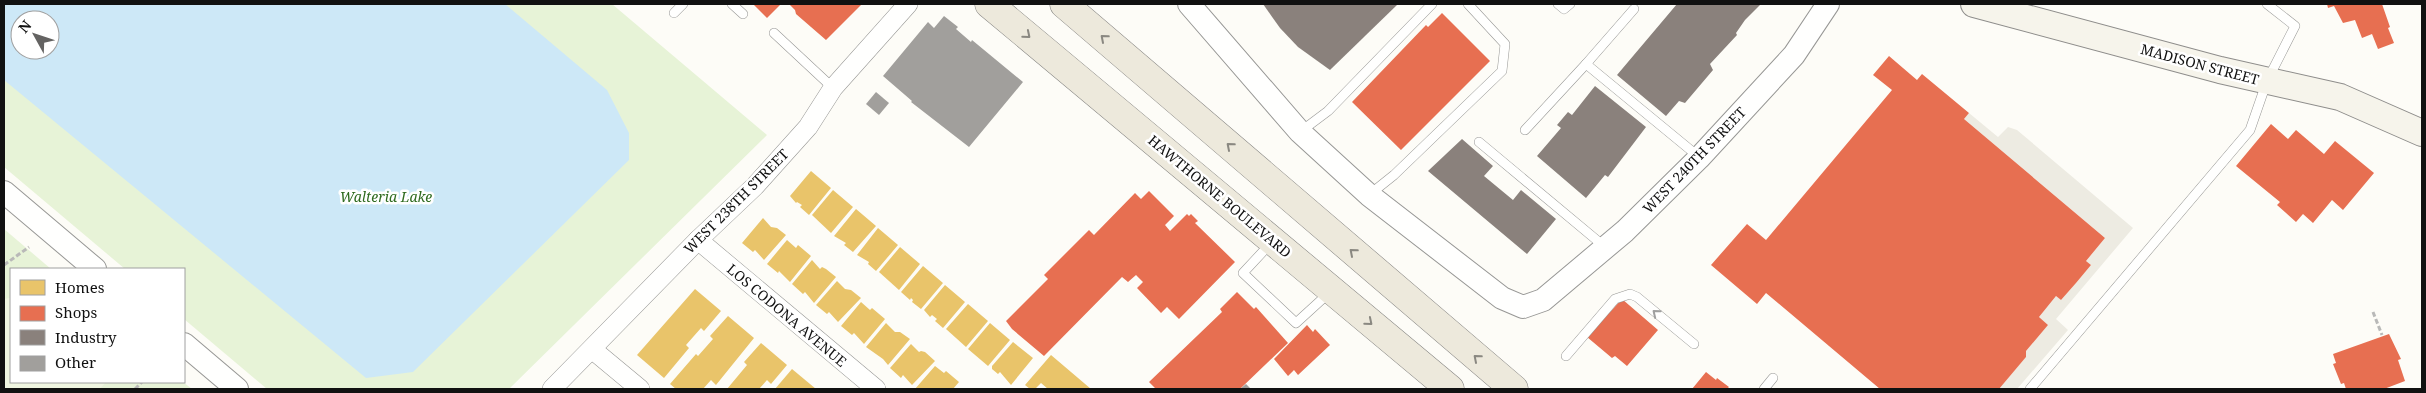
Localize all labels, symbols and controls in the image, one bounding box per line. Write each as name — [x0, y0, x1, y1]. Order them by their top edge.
north arrow — [10, 10, 60, 60]
text: N — [14, 16, 35, 37]
one-way arrow — [1021, 29, 1030, 38]
one-way arrow — [1100, 35, 1109, 44]
street label: MADISON STREET — [2139, 39, 2262, 89]
street label: WEST 240TH STREET — [1638, 102, 1750, 217]
street label: HAWTHORNE BOULEVARD — [1144, 130, 1296, 262]
street label: WEST 238TH STREET — [679, 144, 793, 258]
one-way arrow — [1227, 144, 1236, 152]
park label: Walteria Lake — [340, 187, 432, 206]
one-way arrow — [1350, 249, 1359, 258]
street label: LOS CODONA AVENUE — [723, 259, 851, 371]
legend — [10, 268, 185, 383]
text: Homes — [55, 277, 105, 297]
text: Shops — [55, 302, 98, 322]
one-way arrow — [1653, 310, 1662, 318]
one-way arrow — [1363, 316, 1372, 325]
text: Industry — [55, 327, 117, 347]
text: Other — [55, 352, 96, 372]
one-way arrow — [1474, 355, 1483, 363]

